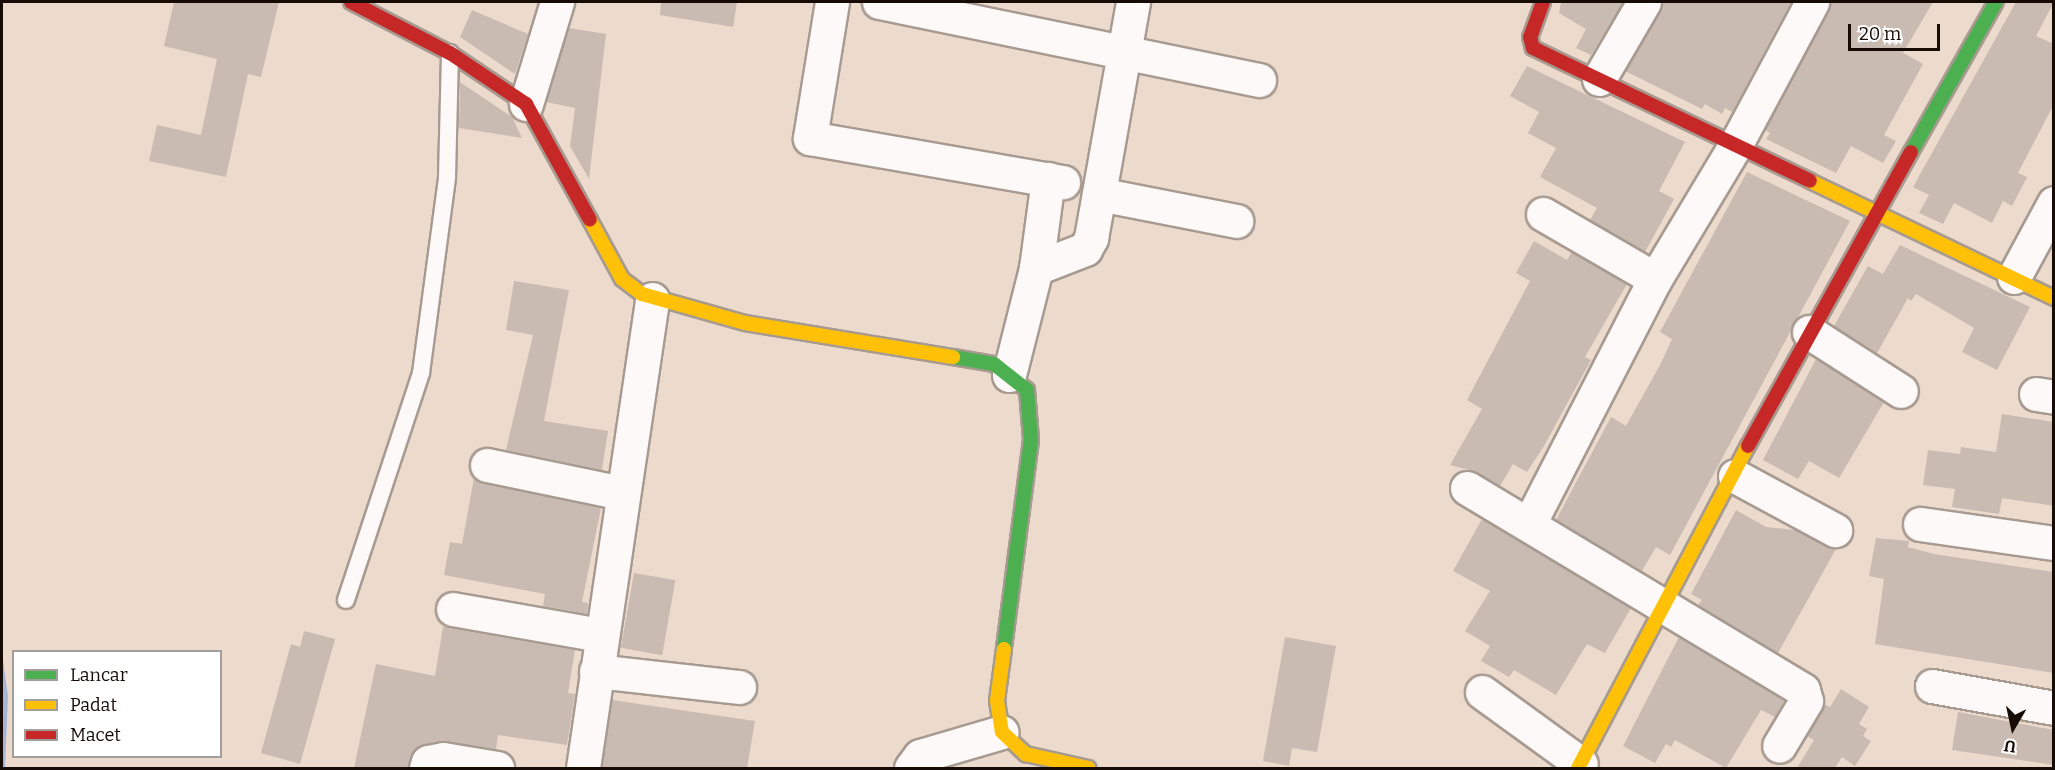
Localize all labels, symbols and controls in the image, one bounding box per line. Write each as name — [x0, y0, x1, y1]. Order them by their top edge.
scale bar — [1851, 12, 1942, 50]
text: 20 m — [1859, 23, 1901, 45]
legend — [12, 650, 222, 758]
text: Lancar — [70, 664, 128, 686]
text: Padat — [70, 694, 117, 716]
north arrow — [1983, 698, 2043, 758]
text: Macet — [70, 724, 121, 746]
text: U — [2003, 736, 2017, 757]

